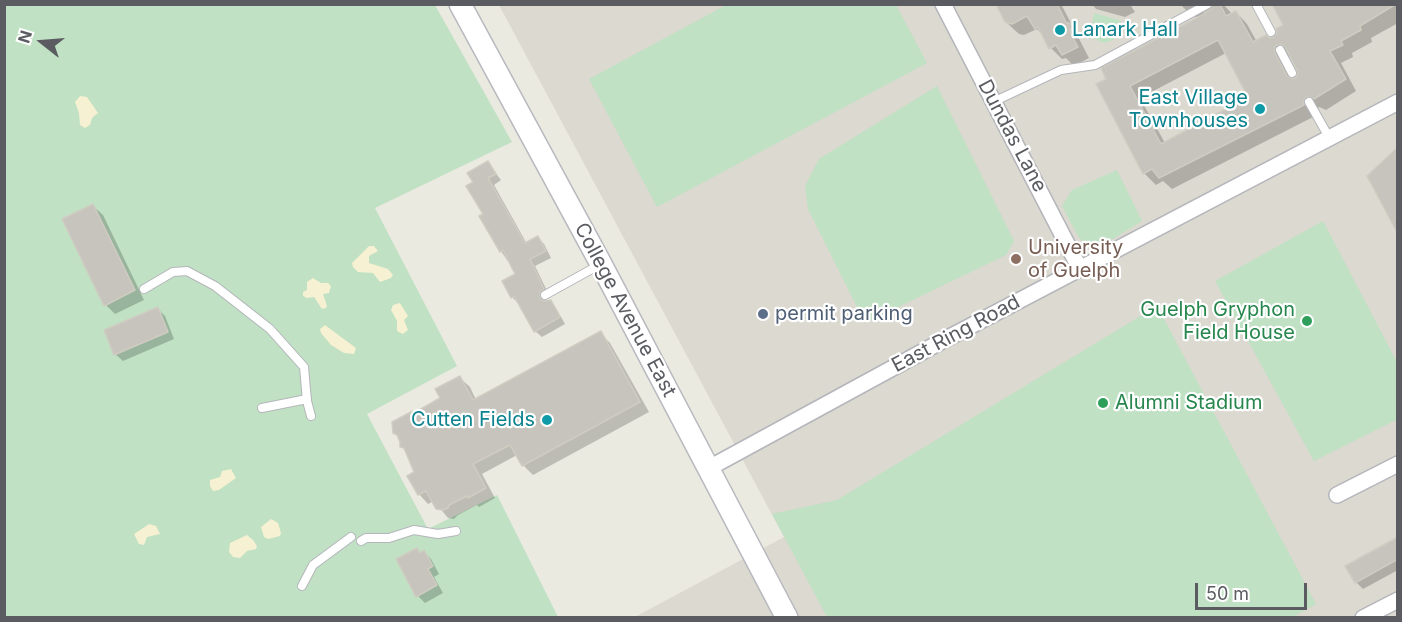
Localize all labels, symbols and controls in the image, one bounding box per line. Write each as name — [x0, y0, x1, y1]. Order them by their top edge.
north arrow — [12, 12, 72, 72]
place label: Lanark Hall — [1072, 18, 1178, 42]
marker: Lanark Hall — [1053, 23, 1067, 37]
text: N — [13, 28, 36, 46]
street label: Dundas Lane — [972, 76, 1052, 196]
place label: East Village Townhouses — [1128, 86, 1248, 133]
marker: East Village Townhouses — [1253, 102, 1267, 116]
street label: College Avenue East — [569, 219, 681, 401]
place label: University of Guelph — [1028, 236, 1123, 283]
marker: University of Guelph — [1009, 252, 1023, 266]
street label: East Ring Road — [888, 290, 1024, 378]
place label: Guelph Gryphon Field House — [1140, 298, 1295, 345]
place label: permit parking — [775, 302, 913, 326]
marker: permit parking — [756, 307, 770, 321]
marker: Guelph Gryphon Field House — [1300, 314, 1314, 328]
place label: Alumni Stadium — [1115, 391, 1262, 415]
marker: Alumni Stadium — [1096, 396, 1110, 410]
place label: Cutten Fields — [411, 408, 535, 432]
marker: Cutten Fields — [540, 413, 554, 427]
scale bar — [1198, 571, 1310, 609]
text: 50 m — [1206, 583, 1249, 604]

